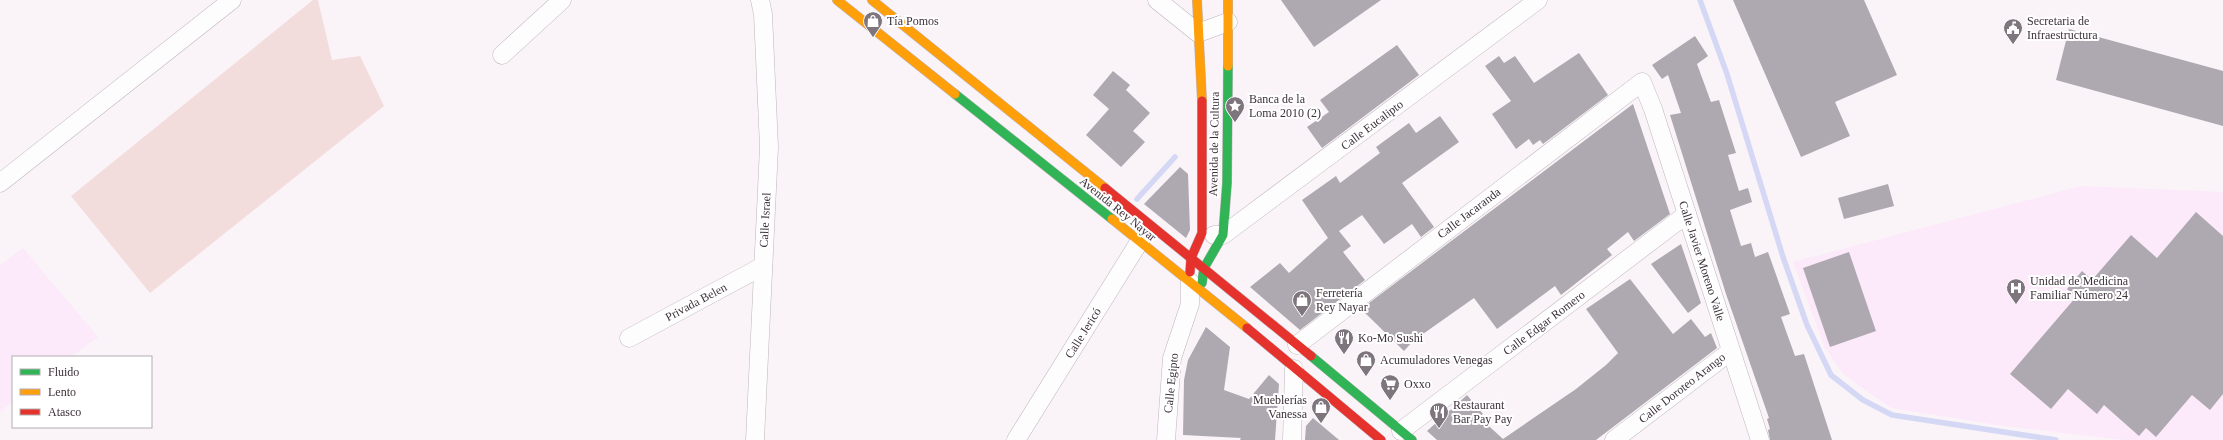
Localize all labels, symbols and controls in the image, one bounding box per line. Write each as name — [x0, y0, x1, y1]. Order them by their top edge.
shop icon: Tía Pomos — [862, 10, 884, 38]
place label: Tía Pomos — [887, 14, 939, 28]
place label: Secretaria de Infraestructura — [2027, 14, 2098, 42]
public building icon: Secretaria de Infraestructura — [2002, 17, 2024, 45]
street label: Avenida de la Cultura — [1206, 91, 1222, 196]
place label: Banca de la Loma 2010 (2) — [1249, 92, 1321, 120]
place icon: Banca de la Loma 2010 (2) — [1224, 95, 1246, 123]
street label: Calle Eucalipto — [1338, 97, 1406, 153]
street label: Avenida Rey Nayar — [1077, 174, 1159, 244]
street label: Calle Jacaranda — [1435, 184, 1504, 241]
street label: Calle Israel — [757, 192, 773, 248]
street label: Calle Javier Moreno Valle — [1676, 199, 1728, 323]
place label: Unidad de Medicina Familiar Número 24 — [2030, 274, 2129, 302]
hospital icon: Unidad de Medicina Familiar Número 24 — [2005, 277, 2027, 305]
street label: Privada Belen — [663, 280, 729, 324]
place label: Ferretería Rey Nayar — [1316, 286, 1368, 314]
street label: Calle Edgar Romero — [1500, 288, 1588, 358]
shop icon: Ferretería Rey Nayar — [1291, 289, 1313, 317]
street label: Calle Jericó — [1062, 305, 1104, 361]
restaurant icon: Ko-Mo Sushi — [1333, 327, 1355, 355]
place label: Ko-Mo Sushi — [1358, 331, 1424, 345]
shop icon: Acumuladores Venegas — [1355, 349, 1377, 377]
street label: Calle Doroteo Arango — [1636, 350, 1728, 426]
street label: Calle Egipto — [1161, 352, 1181, 414]
place label: Acumuladores Venegas — [1380, 353, 1493, 367]
legend — [12, 356, 152, 428]
text: Fluido — [48, 365, 79, 379]
supermarket icon: Oxxo — [1379, 373, 1401, 401]
place label: Oxxo — [1404, 377, 1431, 391]
text: Lento — [48, 385, 76, 399]
place label: Mueblerías Vanessa — [1253, 393, 1308, 421]
shop icon: Mueblerías Vanessa — [1310, 396, 1332, 424]
place label: Restaurant Bar Pay Pay — [1453, 398, 1512, 426]
restaurant icon: Restaurant Bar Pay Pay — [1428, 401, 1450, 429]
text: Atasco — [48, 405, 81, 419]

